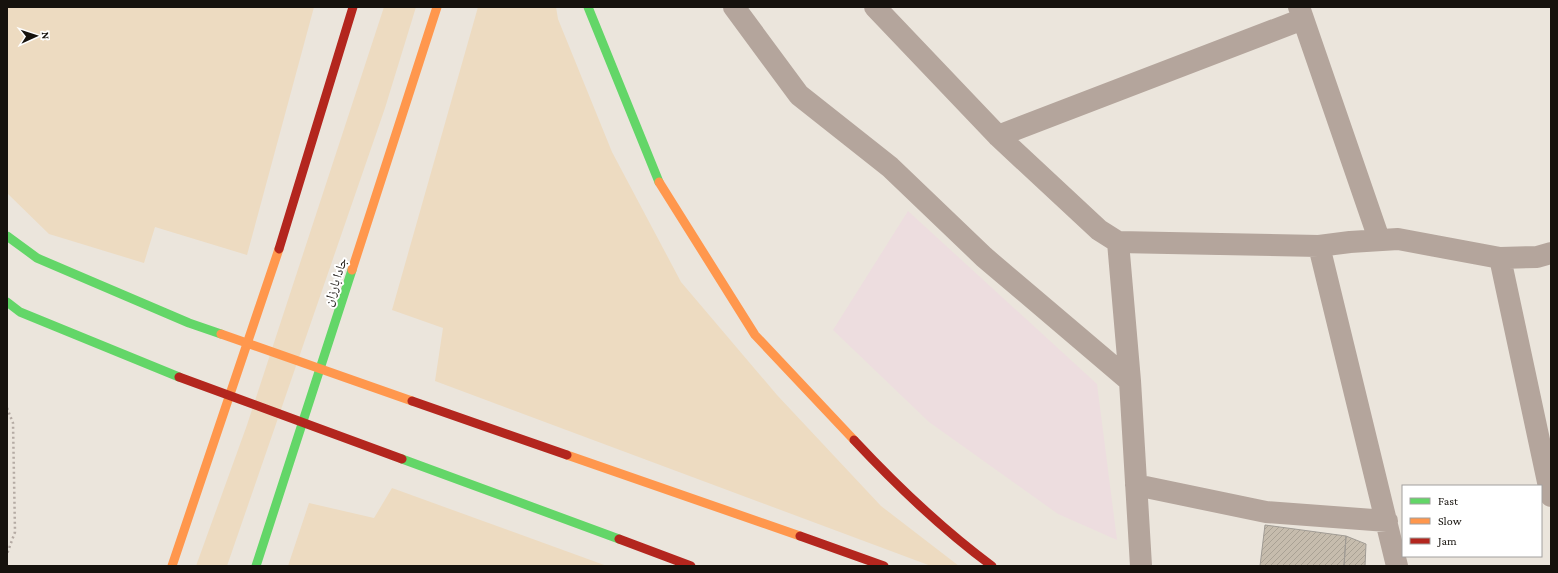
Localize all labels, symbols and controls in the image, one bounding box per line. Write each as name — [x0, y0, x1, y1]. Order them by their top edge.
north arrow — [16, 16, 56, 56]
text: N — [40, 31, 52, 40]
street label: جادا بارزان — [320, 256, 351, 308]
legend — [1402, 485, 1542, 557]
text: Fast — [1438, 494, 1459, 508]
text: Slow — [1438, 514, 1462, 528]
text: Jam — [1437, 534, 1457, 548]

